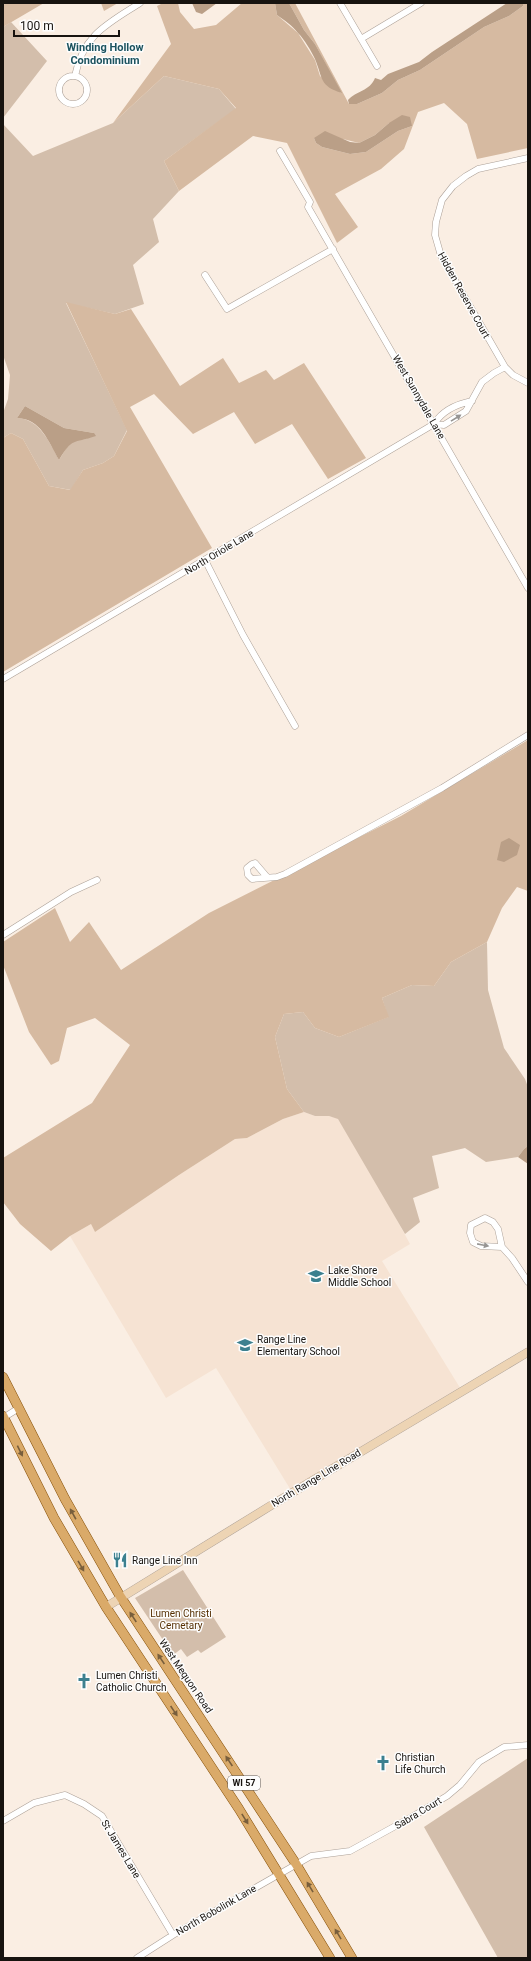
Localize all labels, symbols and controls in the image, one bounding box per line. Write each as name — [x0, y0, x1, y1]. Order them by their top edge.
scale bar — [14, 12, 119, 38]
text: 100 m — [20, 19, 54, 33]
district label: Winding Hollow Condominium — [66, 41, 144, 67]
street label: Hidden Reserve Court — [436, 250, 492, 340]
street label: West Sunnydale Lane — [390, 353, 448, 441]
one-way arrow — [451, 414, 461, 422]
street label: North Oriole Lane — [183, 527, 255, 577]
one-way arrow — [477, 1243, 490, 1249]
place label: Lake Shore Middle School — [328, 1265, 391, 1288]
school or university icon: Lake Shore Middle School — [307, 1267, 325, 1285]
place label: Range Line Elementary School — [257, 1334, 340, 1357]
school or university icon: Range Line Elementary School — [236, 1336, 254, 1354]
one-way arrow — [17, 1445, 23, 1457]
street label: North Range Line Road — [269, 1447, 363, 1509]
one-way arrow — [70, 1508, 76, 1520]
restaurant icon: Range Line Inn — [111, 1551, 129, 1569]
place label: Range Line Inn — [132, 1555, 197, 1566]
one-way arrow — [78, 1560, 85, 1571]
park label: Lumen Christi Cemetary — [150, 1608, 212, 1631]
one-way arrow — [129, 1612, 137, 1622]
street label: West Mequon Road — [157, 1637, 215, 1715]
one-way arrow — [157, 1654, 165, 1664]
place label: Lumen Christi Catholic Church — [96, 1670, 167, 1693]
church icon: Lumen Christi Catholic Church — [75, 1672, 93, 1690]
one-way arrow — [170, 1705, 177, 1716]
place label: Christian Life Church — [395, 1752, 446, 1775]
church icon: Christian Life Church — [374, 1754, 392, 1772]
one-way arrow — [225, 1756, 233, 1766]
road number: WI 57 — [228, 1776, 260, 1790]
street label: Sabra Court — [393, 1795, 443, 1831]
one-way arrow — [241, 1813, 248, 1825]
street label: St James Lane — [99, 1818, 143, 1880]
one-way arrow — [307, 1881, 314, 1893]
street label: North Bobolink Lane — [174, 1883, 258, 1937]
one-way arrow — [334, 1929, 342, 1939]

